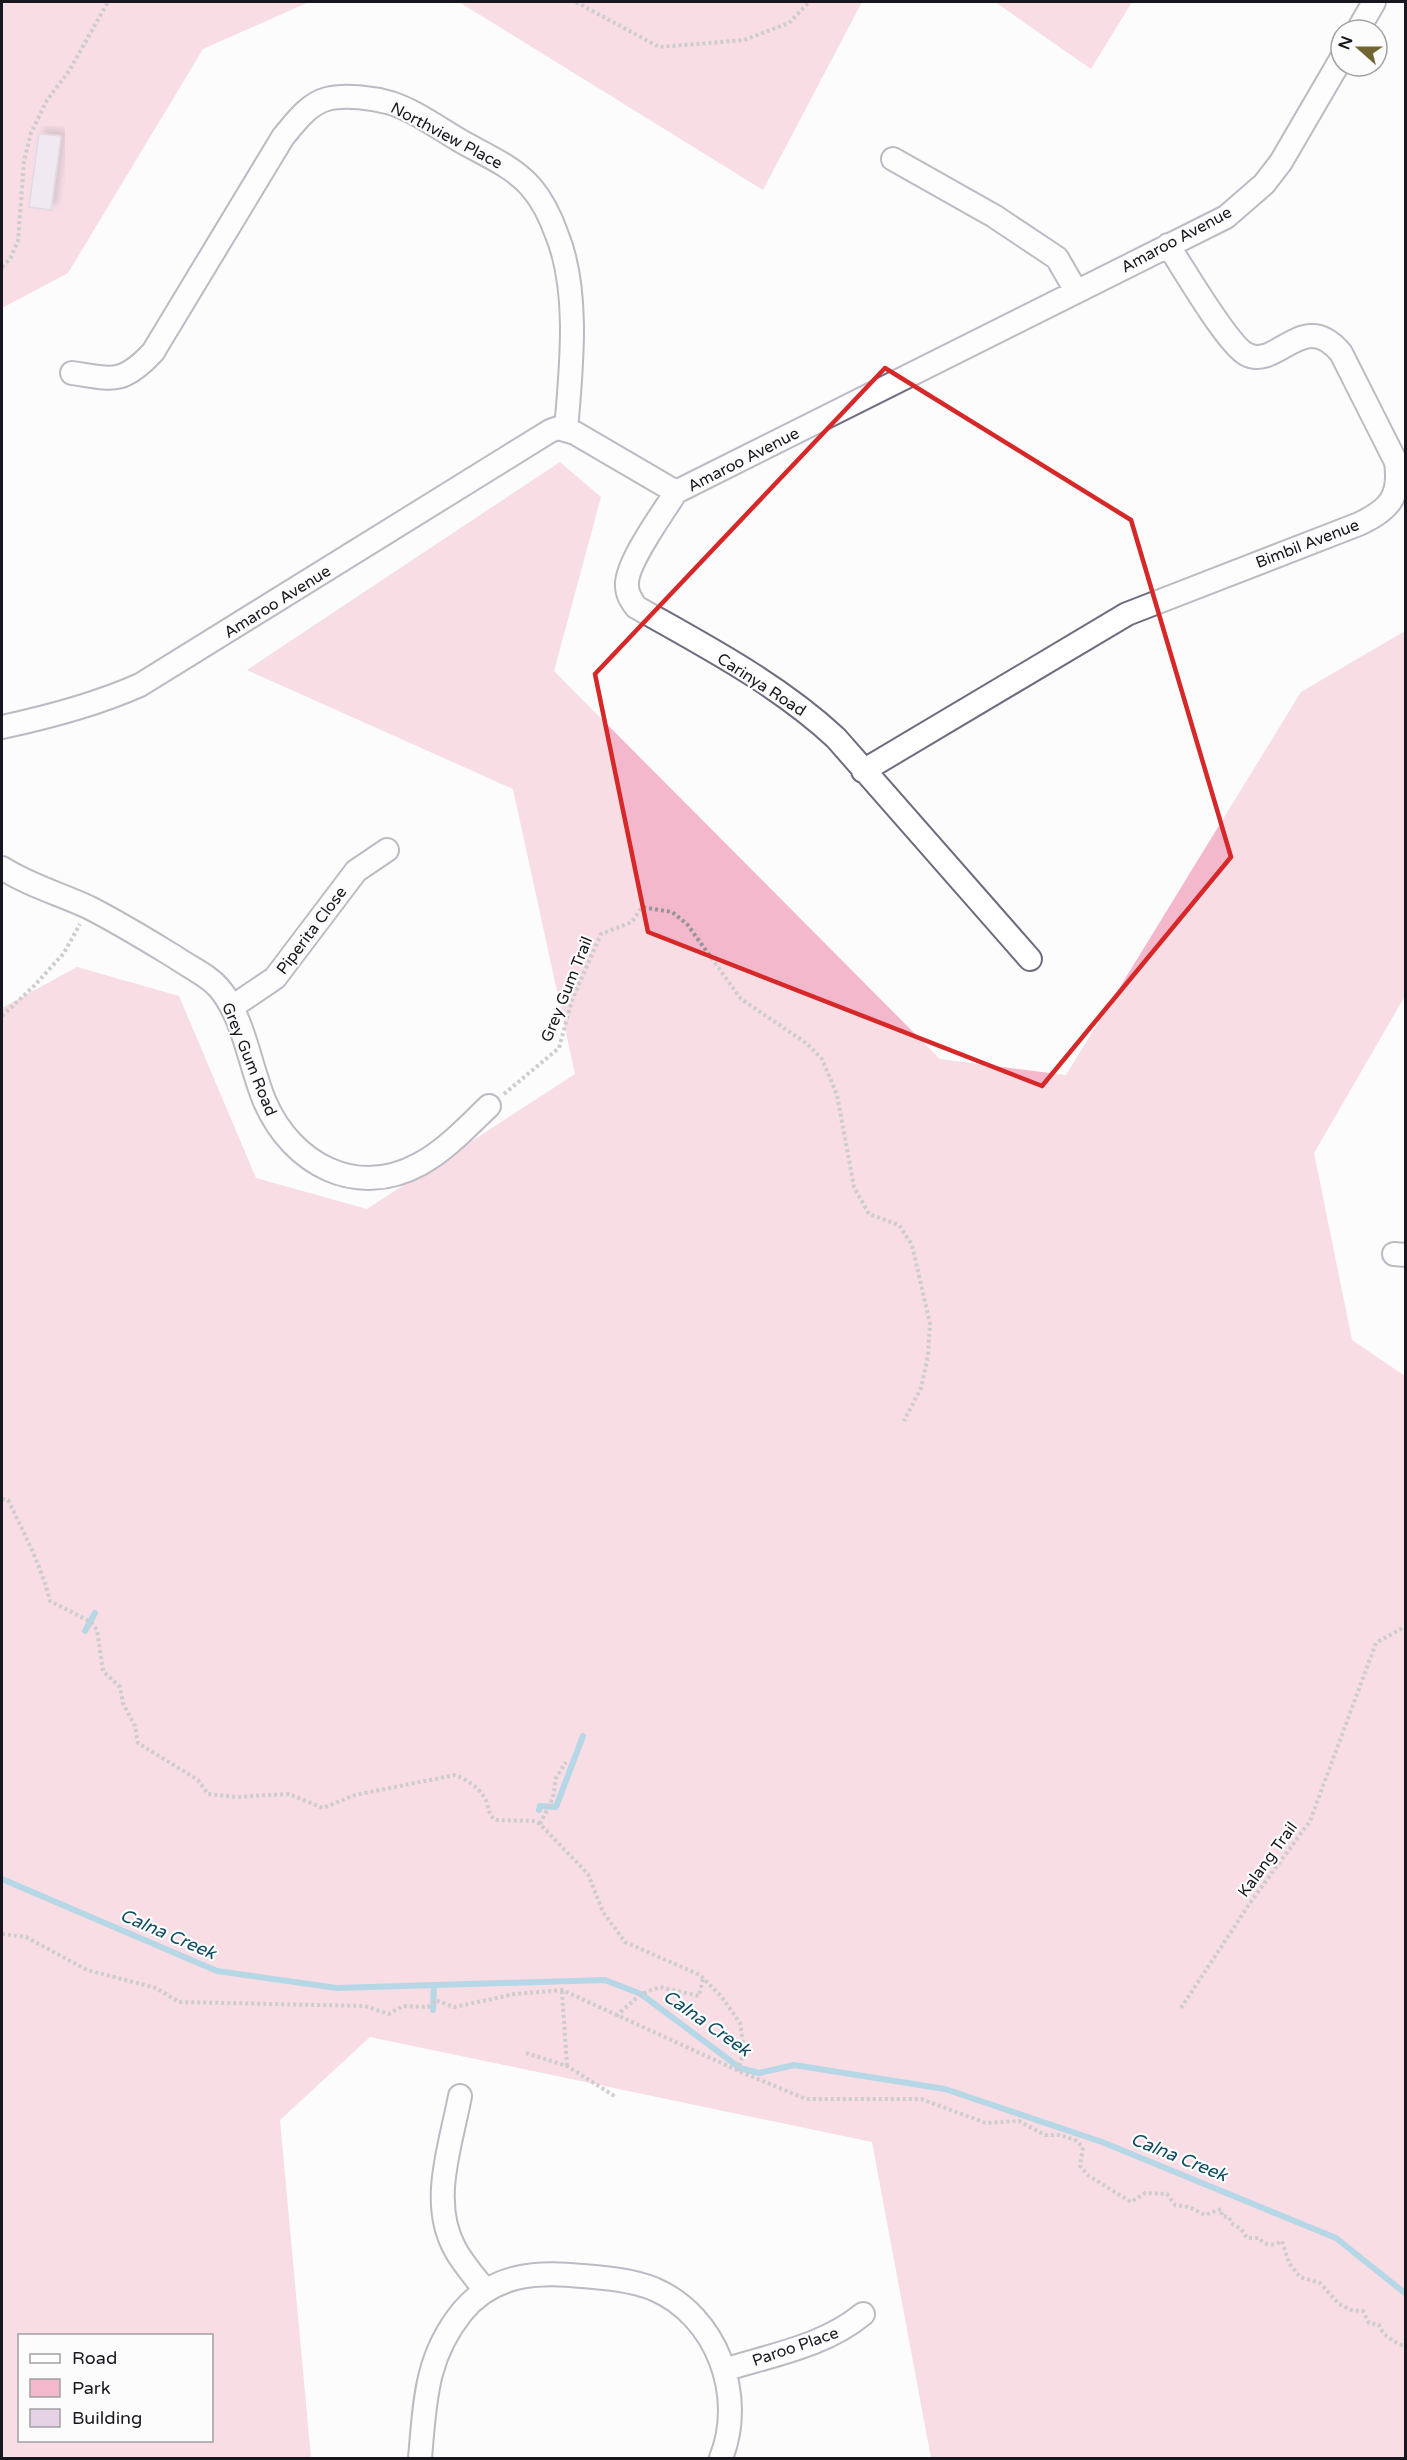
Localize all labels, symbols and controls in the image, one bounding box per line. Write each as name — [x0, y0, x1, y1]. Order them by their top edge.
north arrow — [1329, 18, 1389, 78]
text: N — [1334, 33, 1358, 53]
street label: Northview Place — [387, 98, 506, 174]
street label: Amaroo Avenue — [1118, 202, 1235, 277]
street label: Amaroo Avenue — [684, 423, 802, 497]
street label: Bimbil Avenue — [1253, 515, 1362, 573]
street label: Amaroo Avenue — [220, 561, 335, 643]
street label: Carinya Road — [713, 649, 810, 721]
street label: Piperita Close — [272, 883, 351, 978]
street label: Grey Gum Trail — [537, 934, 597, 1045]
street label: Grey Gum Road — [217, 1000, 281, 1119]
street label: Kalang Trail — [1234, 1818, 1302, 1901]
water label: Calna Creek — [117, 1904, 220, 1965]
water label: Calna Creek — [659, 1985, 756, 2062]
water label: Calna Creek — [1128, 2128, 1232, 2187]
street label: Paroo Place — [750, 2323, 841, 2371]
legend — [18, 2334, 213, 2442]
text: Road — [72, 2347, 117, 2369]
text: Park — [72, 2377, 111, 2399]
text: Building — [72, 2407, 142, 2429]

